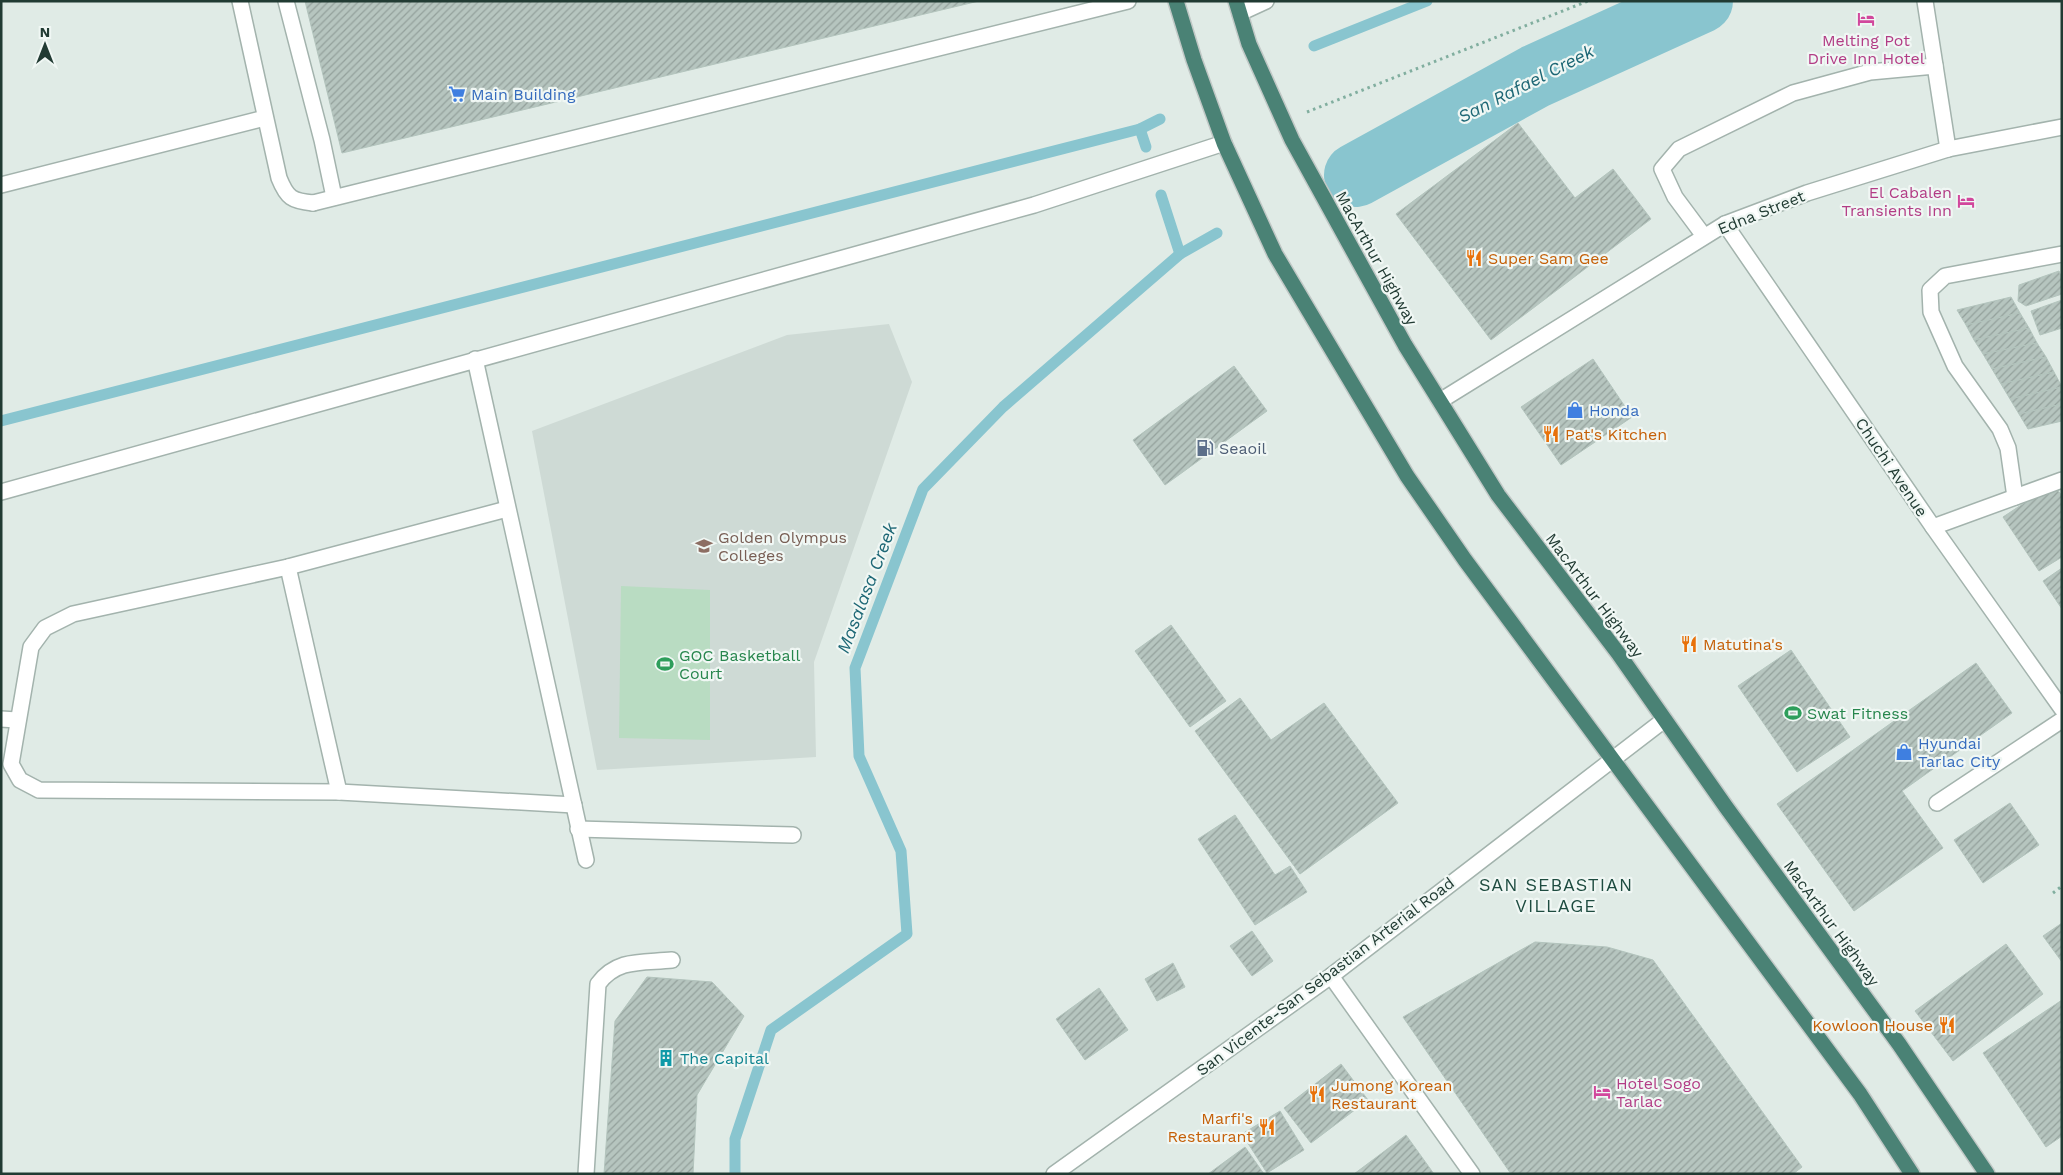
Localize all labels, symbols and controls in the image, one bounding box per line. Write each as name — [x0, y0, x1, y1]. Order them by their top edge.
hotel icon: Melting Pot Drive Inn Hotel — [1856, 9, 1876, 29]
north arrow — [20, 20, 70, 70]
text: N — [40, 24, 50, 40]
place label: Melting Pot Drive Inn Hotel — [1807, 31, 1925, 68]
water label: San Rafael Creek — [1454, 40, 1598, 127]
supermarket icon: Main Building — [447, 84, 467, 104]
place label: Main Building — [471, 85, 576, 104]
place label: El Cabalen Transients Inn — [1841, 183, 1952, 220]
street label: Edna Street — [1715, 186, 1808, 239]
street label: MacArthur Highway — [1332, 188, 1422, 329]
hotel icon: El Cabalen Transients Inn — [1956, 191, 1976, 211]
restaurant icon: Super Sam Gee — [1464, 248, 1484, 268]
place label: Super Sam Gee — [1488, 249, 1609, 268]
shop icon: Honda — [1565, 400, 1585, 420]
place label: Honda — [1589, 401, 1639, 420]
street label: Chuchi Avenue — [1851, 414, 1932, 520]
restaurant icon: Pat's Kitchen — [1541, 424, 1561, 444]
place label: Pat's Kitchen — [1565, 425, 1667, 444]
fuel station icon: Seaoil — [1195, 438, 1215, 458]
place label: Seaoil — [1219, 439, 1266, 458]
water label: Masalasa Creek — [832, 519, 901, 656]
place label: Golden Olympus Colleges — [718, 528, 847, 565]
street label: MacArthur Highway — [1542, 529, 1648, 662]
school or university icon: Golden Olympus Colleges — [694, 536, 714, 556]
restaurant icon: Matutina's — [1679, 634, 1699, 654]
place label: Matutina's — [1703, 635, 1783, 654]
place label: GOC Basketball Court — [679, 646, 800, 683]
sports icon: GOC Basketball Court — [655, 654, 675, 674]
sports icon: Swat Fitness — [1783, 703, 1803, 723]
place label: Swat Fitness — [1807, 704, 1908, 723]
place label: Hyundai Tarlac City — [1918, 734, 2001, 771]
shop icon: Hyundai Tarlac City — [1894, 742, 1914, 762]
street label: MacArthur Highway — [1780, 857, 1884, 990]
street label: San Vicente-San Sebastian Arterial Road — [1193, 873, 1458, 1080]
district label: SAN SEBASTIAN VILLAGE — [1479, 874, 1633, 916]
restaurant icon: Kowloon House — [1937, 1015, 1957, 1035]
place label: Kowloon House — [1812, 1016, 1933, 1035]
building icon: The Capital — [656, 1048, 676, 1068]
place label: The Capital — [680, 1049, 769, 1068]
place label: Hotel Sogo Tarlac — [1616, 1074, 1701, 1111]
place label: Jumong Korean Restaurant — [1331, 1076, 1452, 1113]
hotel icon: Hotel Sogo Tarlac — [1592, 1082, 1612, 1102]
restaurant icon: Jumong Korean Restaurant — [1307, 1084, 1327, 1104]
place label: Marfi's Restaurant — [1167, 1109, 1253, 1146]
restaurant icon: Marfi's Restaurant — [1257, 1117, 1277, 1137]

